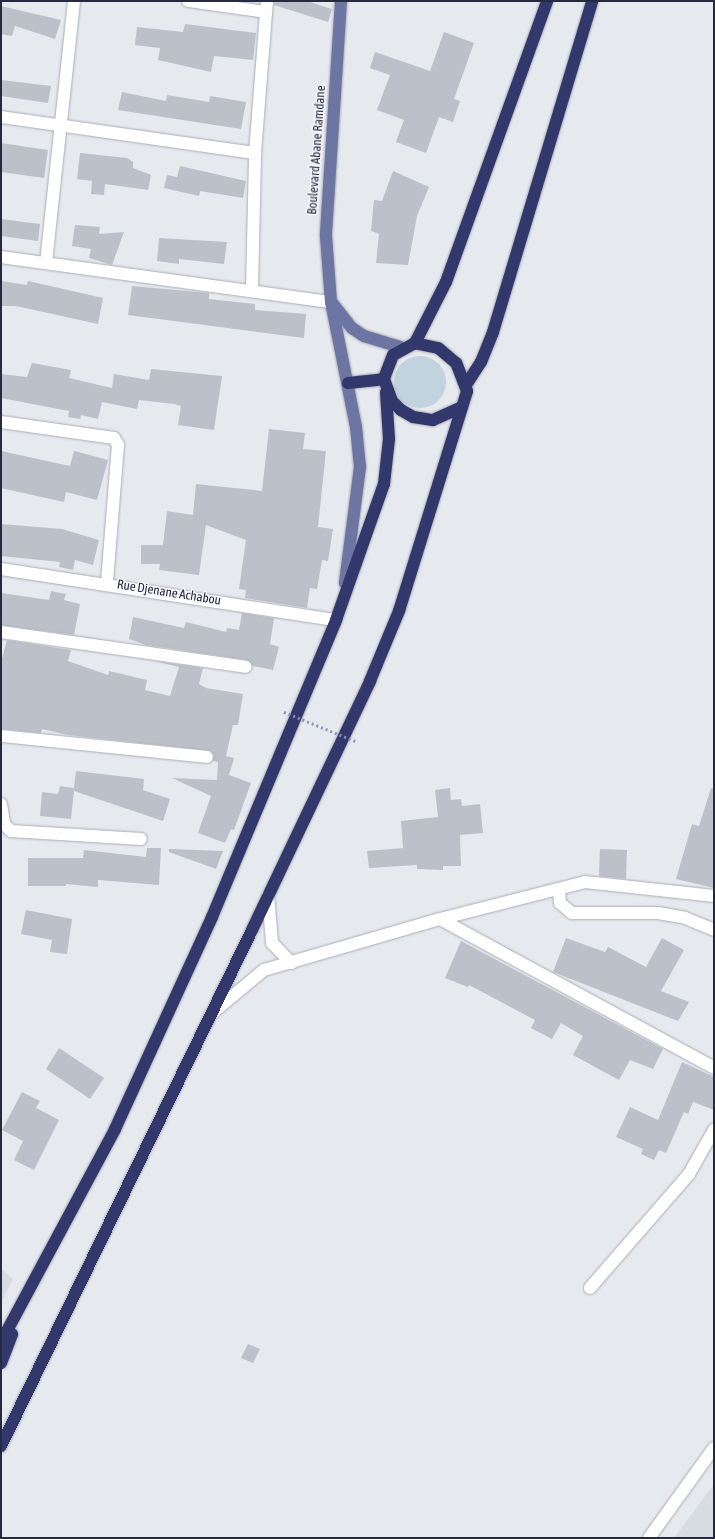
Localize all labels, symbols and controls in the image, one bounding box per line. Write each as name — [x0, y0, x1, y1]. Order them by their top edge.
street label: Boulevard Abane Ramdane — [305, 85, 329, 215]
street label: Rue Djenane Achabou — [116, 577, 222, 609]

